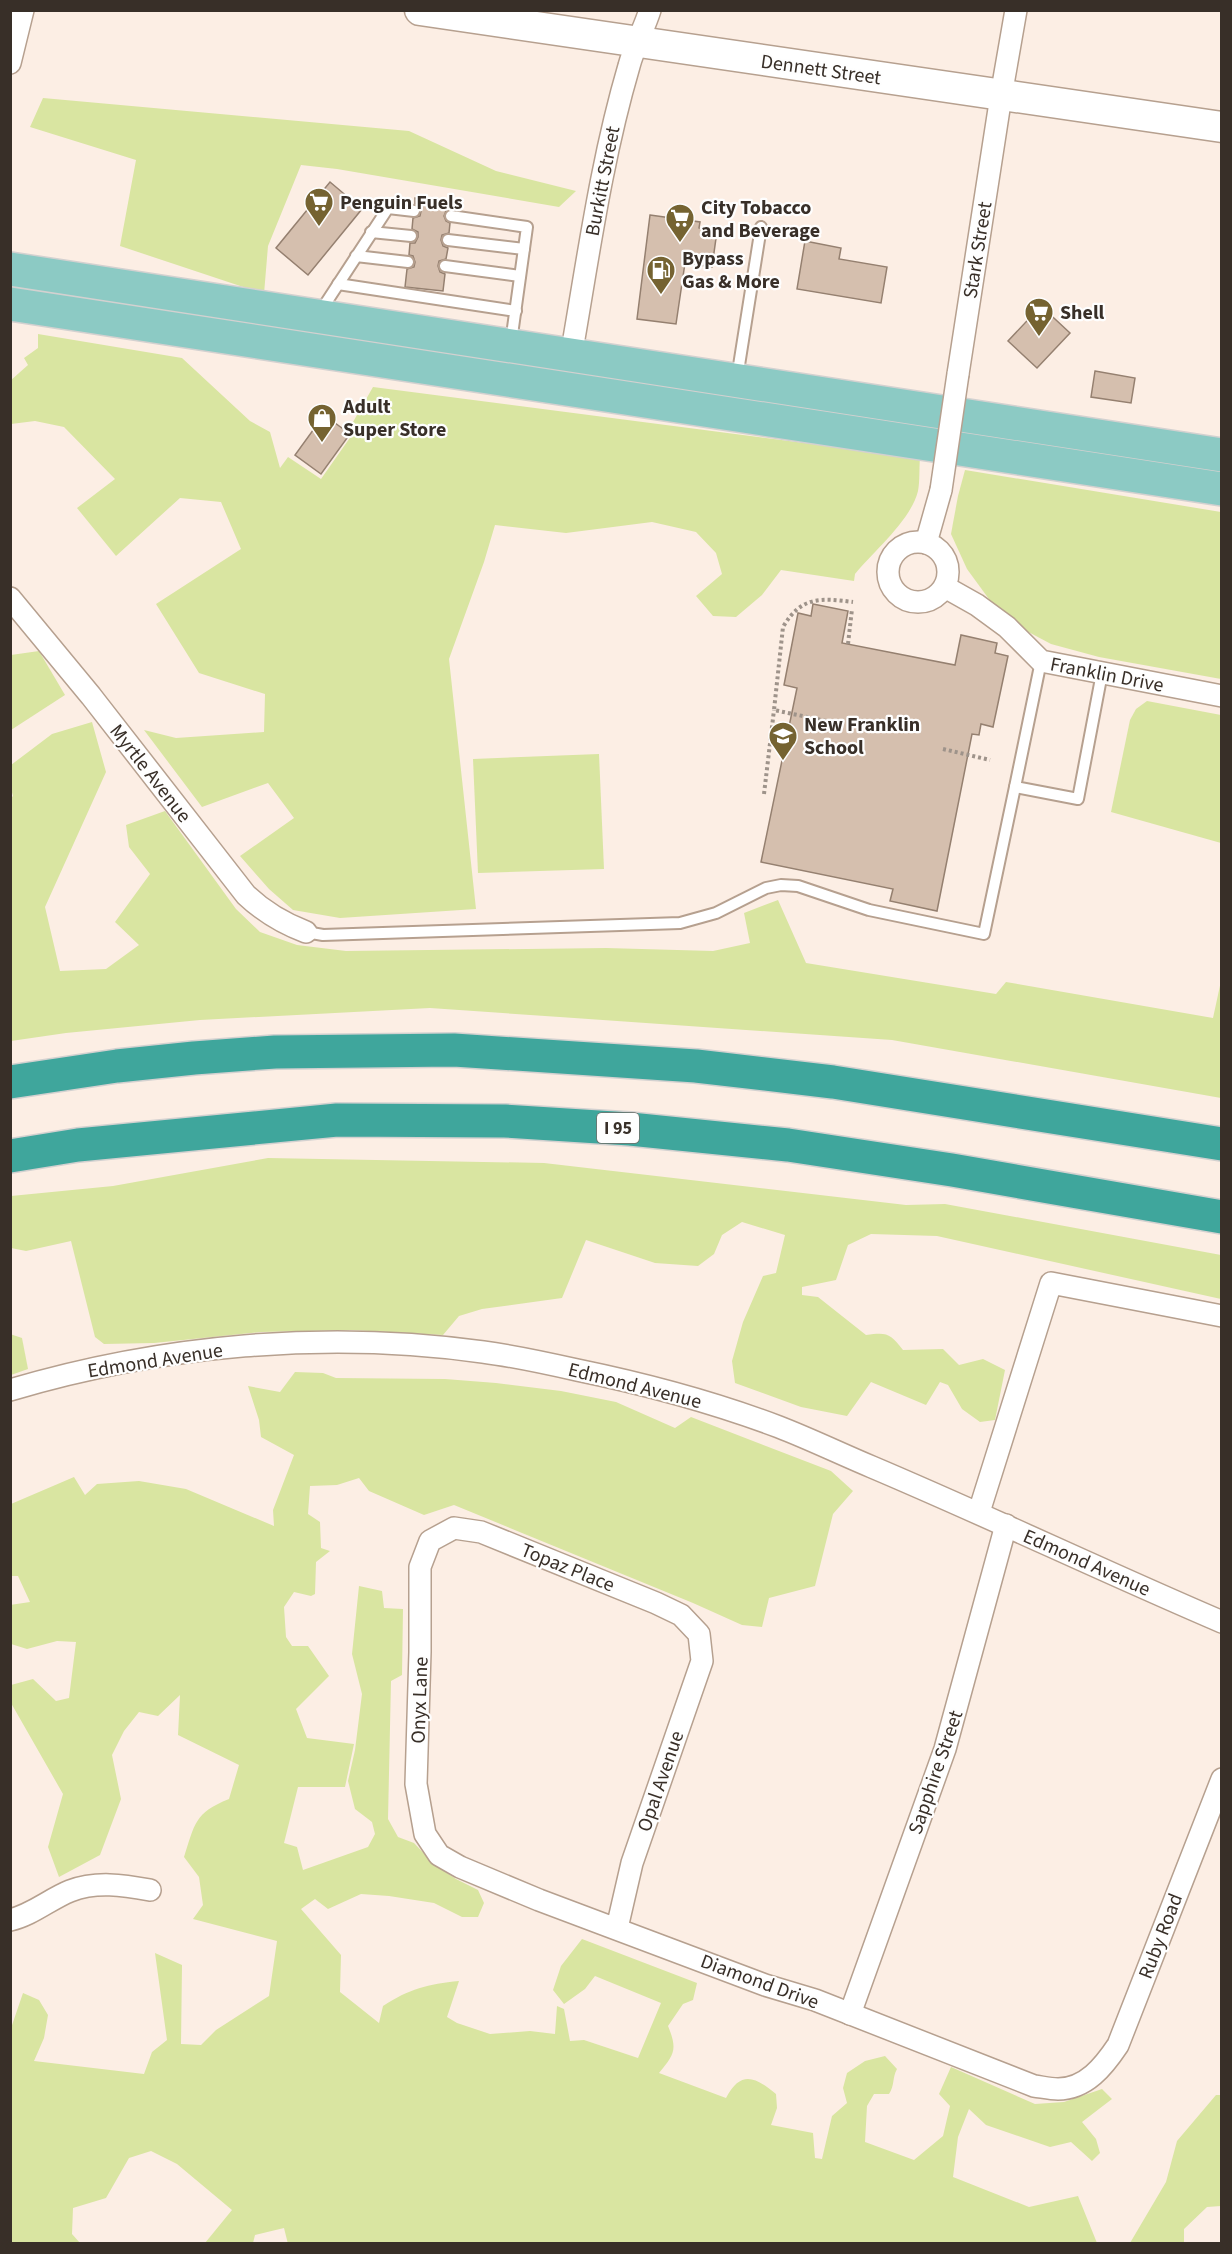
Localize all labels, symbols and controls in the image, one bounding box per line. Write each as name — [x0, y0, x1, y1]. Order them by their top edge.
street label: Dennett Street — [759, 48, 883, 92]
street label: Burkitt Street — [579, 124, 627, 239]
supermarket icon: Penguin Fuels — [303, 186, 335, 228]
place label: Penguin Fuels — [340, 189, 463, 217]
place label: City Tobacco and Beverage — [701, 194, 820, 245]
street label: Stark Street — [957, 200, 999, 301]
supermarket icon: City Tobacco and Beverage — [664, 202, 696, 244]
place label: Bypass Gas & More — [682, 245, 780, 296]
fuel station icon: Bypass Gas & More — [645, 254, 677, 296]
supermarket icon: Shell — [1023, 296, 1055, 338]
place label: Shell — [1060, 299, 1105, 327]
place label: Adult Super Store — [342, 393, 446, 444]
shop icon: Adult Super Store — [306, 402, 338, 444]
street label: Franklin Drive — [1048, 650, 1166, 700]
place label: New Franklin School — [804, 711, 920, 762]
street label: Myrtle Avenue — [103, 718, 198, 829]
school or university icon: New Franklin School — [767, 720, 799, 762]
road number: I 95 — [597, 1113, 639, 1143]
street label: Edmond Avenue — [86, 1336, 225, 1385]
street label: Edmond Avenue — [565, 1356, 704, 1416]
street label: Edmond Avenue — [1019, 1522, 1155, 1604]
street label: Topaz Place — [517, 1536, 619, 1599]
street label: Onyx Lane — [404, 1656, 436, 1744]
street label: Sapphire Street — [902, 1706, 970, 1838]
street label: Opal Avenue — [631, 1727, 691, 1835]
street label: Ruby Road — [1132, 1890, 1190, 1983]
street label: Diamond Drive — [697, 1948, 823, 2016]

